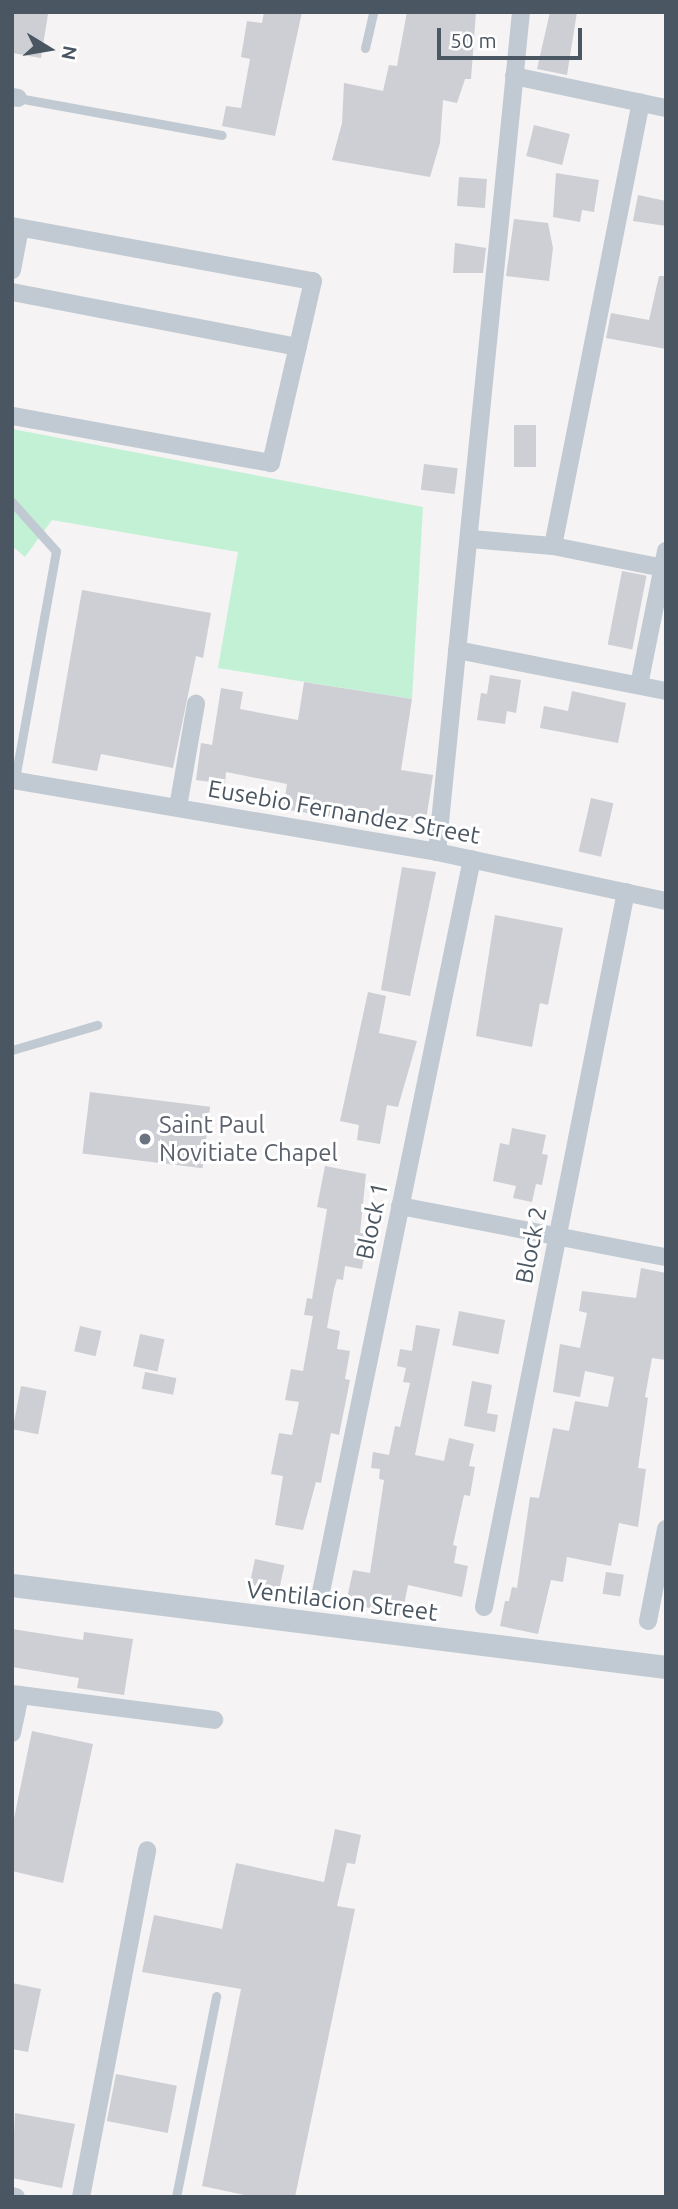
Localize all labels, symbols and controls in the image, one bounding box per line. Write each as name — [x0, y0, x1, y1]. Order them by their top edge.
north arrow — [14, 14, 84, 84]
scale bar — [440, 14, 585, 58]
text: 50 m — [450, 28, 497, 52]
text: N — [57, 44, 82, 62]
street label: Eusebio Fernandez Street — [206, 774, 482, 850]
place label: Saint Paul Novitiate Chapel — [159, 1111, 338, 1167]
marker: Saint Paul Novitiate Chapel — [137, 1131, 153, 1147]
street label: Block 1 — [350, 1180, 394, 1262]
street label: Block 2 — [509, 1204, 553, 1286]
street label: Ventilacion Street — [245, 1575, 439, 1627]

